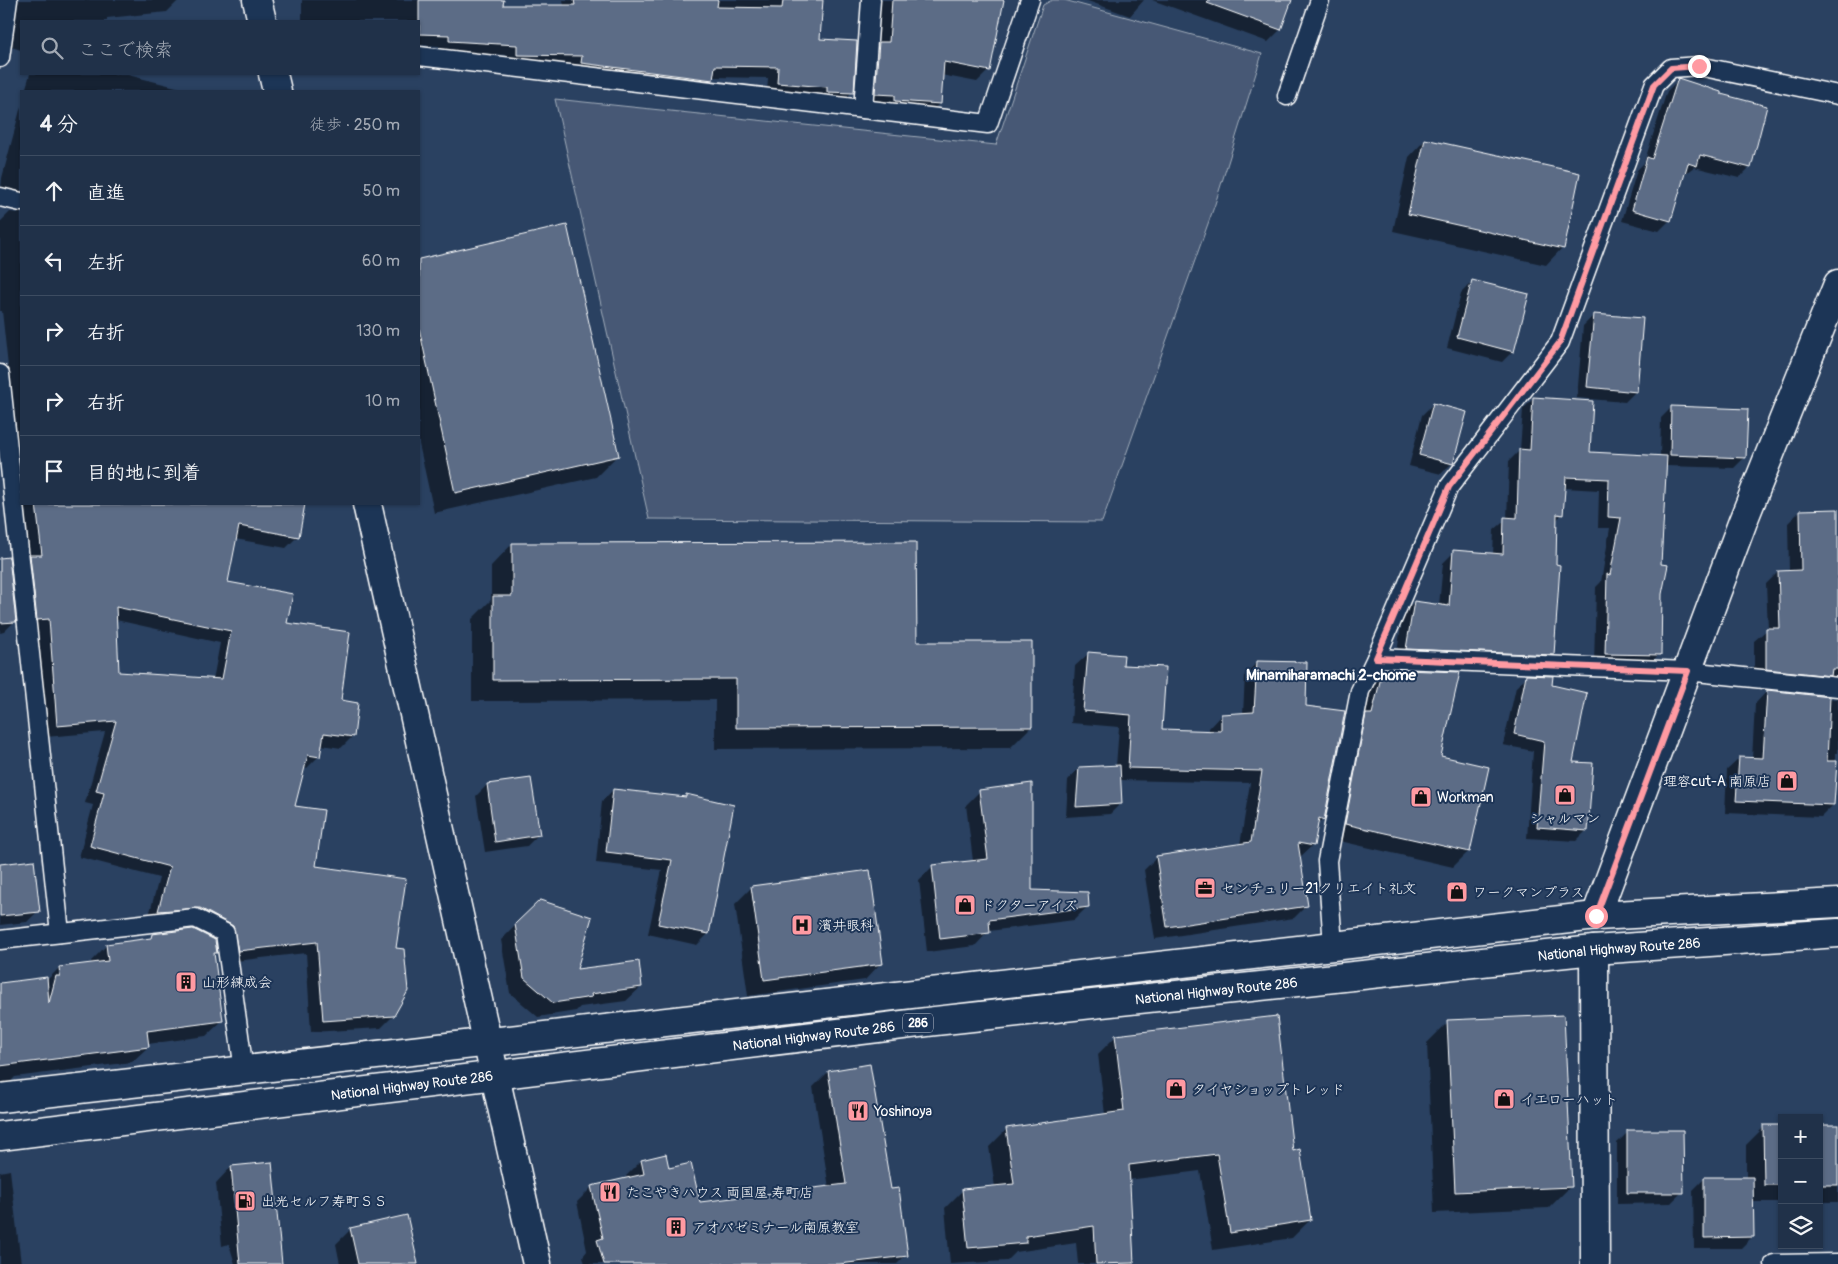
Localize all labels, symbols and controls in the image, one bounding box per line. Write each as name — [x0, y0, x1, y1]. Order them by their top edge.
search box — [20, 20, 420, 75]
icon: search — [38, 34, 66, 62]
text: ここで検索 — [78, 38, 173, 62]
route end — [1688, 55, 1711, 78]
text: 4 分 — [40, 111, 78, 138]
text: 徒歩 · 250 m — [310, 115, 400, 135]
icon: ahead — [40, 177, 68, 205]
text: 直進 — [87, 181, 125, 205]
text: 50 m — [363, 181, 400, 201]
icon: left — [40, 247, 68, 275]
text: 左折 — [87, 251, 125, 275]
text: 60 m — [362, 251, 400, 271]
icon: right — [40, 317, 68, 345]
text: 右折 — [87, 321, 125, 345]
text: 130 m — [356, 321, 400, 341]
icon: right — [40, 387, 68, 415]
text: 右折 — [87, 391, 125, 415]
text: 10 m — [365, 391, 400, 411]
icon: arrive — [40, 457, 68, 485]
text: 目的地に到着 — [87, 461, 201, 485]
district label: Minamiharamachi 2-chome — [1246, 666, 1417, 685]
shop icon: 理容cut-A 南原店 — [1775, 769, 1799, 793]
place label: 理容cut-A 南原店 — [1663, 773, 1771, 790]
shop icon: シャルマン — [1553, 783, 1577, 807]
shop icon: Workman — [1409, 785, 1433, 809]
place label: Workman — [1437, 789, 1494, 806]
place label: シャルマン — [1530, 810, 1600, 827]
office icon: センチュリー21クリエイト礼文 — [1193, 876, 1217, 900]
place label: センチュリー21クリエイト礼文 — [1221, 880, 1417, 897]
shop icon: ワークマンプラス — [1445, 880, 1469, 904]
place label: ワークマンプラス — [1473, 884, 1584, 901]
shop icon: ドクターアイズ — [953, 893, 977, 917]
place label: ドクターアイズ — [981, 897, 1077, 914]
route start — [1585, 905, 1608, 928]
hospital icon: 濱井眼科 — [790, 913, 814, 937]
place label: 濱井眼科 — [818, 917, 874, 934]
street label: National Highway Route 286 — [1537, 934, 1701, 965]
building icon: 山形練成会 — [174, 970, 198, 994]
street label: National Highway Route 286 — [1134, 973, 1298, 1008]
place label: 山形練成会 — [202, 974, 272, 991]
road number: 286 — [903, 1014, 933, 1032]
street label: National Highway Route 286 — [732, 1017, 896, 1054]
street label: National Highway Route 286 — [330, 1067, 494, 1104]
shop icon: タイヤショップトレッド — [1164, 1077, 1188, 1101]
place label: タイヤショップトレッド — [1192, 1081, 1345, 1098]
shop icon: イエローハット — [1492, 1087, 1516, 1111]
place label: イエローハット — [1520, 1091, 1618, 1108]
restaurant icon: Yoshinoya — [846, 1099, 870, 1123]
place label: Yoshinoya — [873, 1103, 932, 1120]
map controls — [1778, 1114, 1823, 1249]
button: + — [1778, 1114, 1823, 1159]
button: − — [1778, 1159, 1823, 1204]
restaurant icon: たこやきハウス 両国屋 寿町店 — [598, 1180, 622, 1204]
place label: たこやきハウス 両国屋 寿町店 — [626, 1184, 813, 1201]
fuel station icon: 出光セルフ寿町ＳＳ — [233, 1189, 257, 1213]
place label: 出光セルフ寿町ＳＳ — [261, 1193, 388, 1210]
button: layers — [1778, 1204, 1823, 1249]
building icon: アオバゼミナール南原教室 — [664, 1215, 688, 1239]
place label: アオバゼミナール南原教室 — [692, 1219, 859, 1236]

